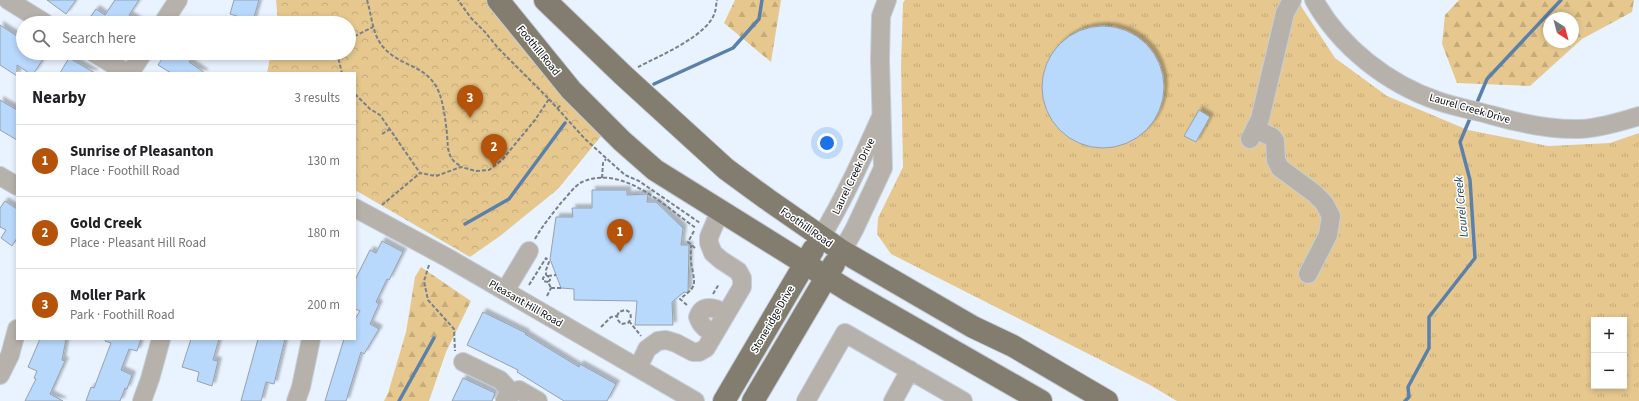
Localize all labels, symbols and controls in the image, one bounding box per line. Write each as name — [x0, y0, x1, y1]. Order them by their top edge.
north arrow — [1543, 12, 1579, 48]
search box — [16, 16, 356, 60]
street label: Foothill Road — [514, 22, 564, 79]
icon: search — [30, 27, 52, 49]
text: Search here — [62, 28, 136, 49]
pin: 3 — [457, 85, 483, 118]
text: Nearby — [32, 86, 86, 110]
text: 3 results — [295, 89, 340, 107]
street label: Laurel Creek Drive — [1428, 90, 1513, 127]
your location — [817, 133, 837, 153]
pin: 2 — [481, 134, 507, 167]
street label: Laurel Creek Drive — [828, 135, 879, 217]
text: Sunrise of Pleasanton — [70, 141, 214, 162]
text: 1 — [42, 152, 48, 170]
text: 130 m — [307, 152, 340, 170]
text: Place · Foothill Road — [70, 162, 180, 180]
water label: Laurel Creek — [1450, 176, 1473, 238]
street label: Foothill Road — [777, 204, 836, 251]
text: Gold Creek — [70, 213, 142, 234]
pin: 1 — [607, 219, 633, 252]
text: 2 — [42, 224, 48, 242]
text: 180 m — [307, 224, 340, 242]
text: Place · Pleasant Hill Road — [70, 234, 206, 252]
street label: Pleasant Hill Road — [486, 276, 566, 331]
street label: Stoneridge Drive — [747, 282, 798, 356]
text: Moller Park — [70, 285, 146, 306]
text: 3 — [42, 296, 48, 314]
text: 200 m — [307, 296, 340, 314]
text: Park · Foothill Road — [70, 306, 175, 324]
map controls — [1591, 317, 1627, 389]
button: + — [1591, 317, 1627, 353]
button: − — [1591, 353, 1627, 389]

